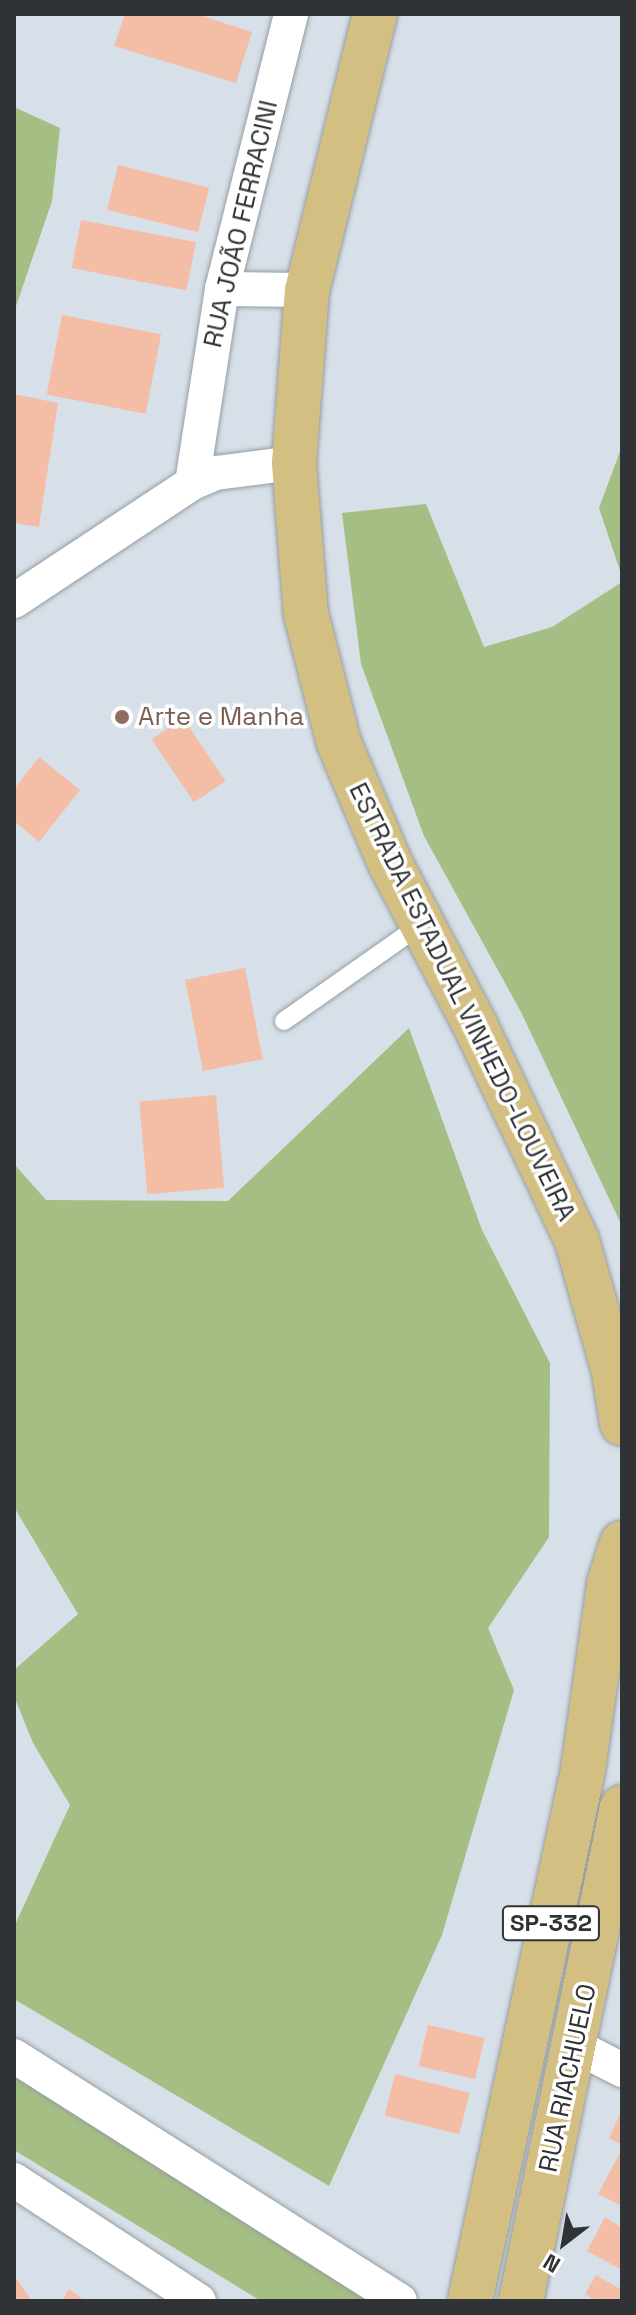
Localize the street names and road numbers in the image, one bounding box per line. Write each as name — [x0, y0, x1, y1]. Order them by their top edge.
street label: RUA JOÃO FERRACINI — [197, 97, 285, 351]
street label: ESTRADA ESTADUAL VINHEDO-LOUVEIRA — [342, 777, 582, 1227]
road number: SP-332 — [501, 1903, 601, 1943]
street label: RUA RIACHUELO — [533, 1981, 603, 2175]

